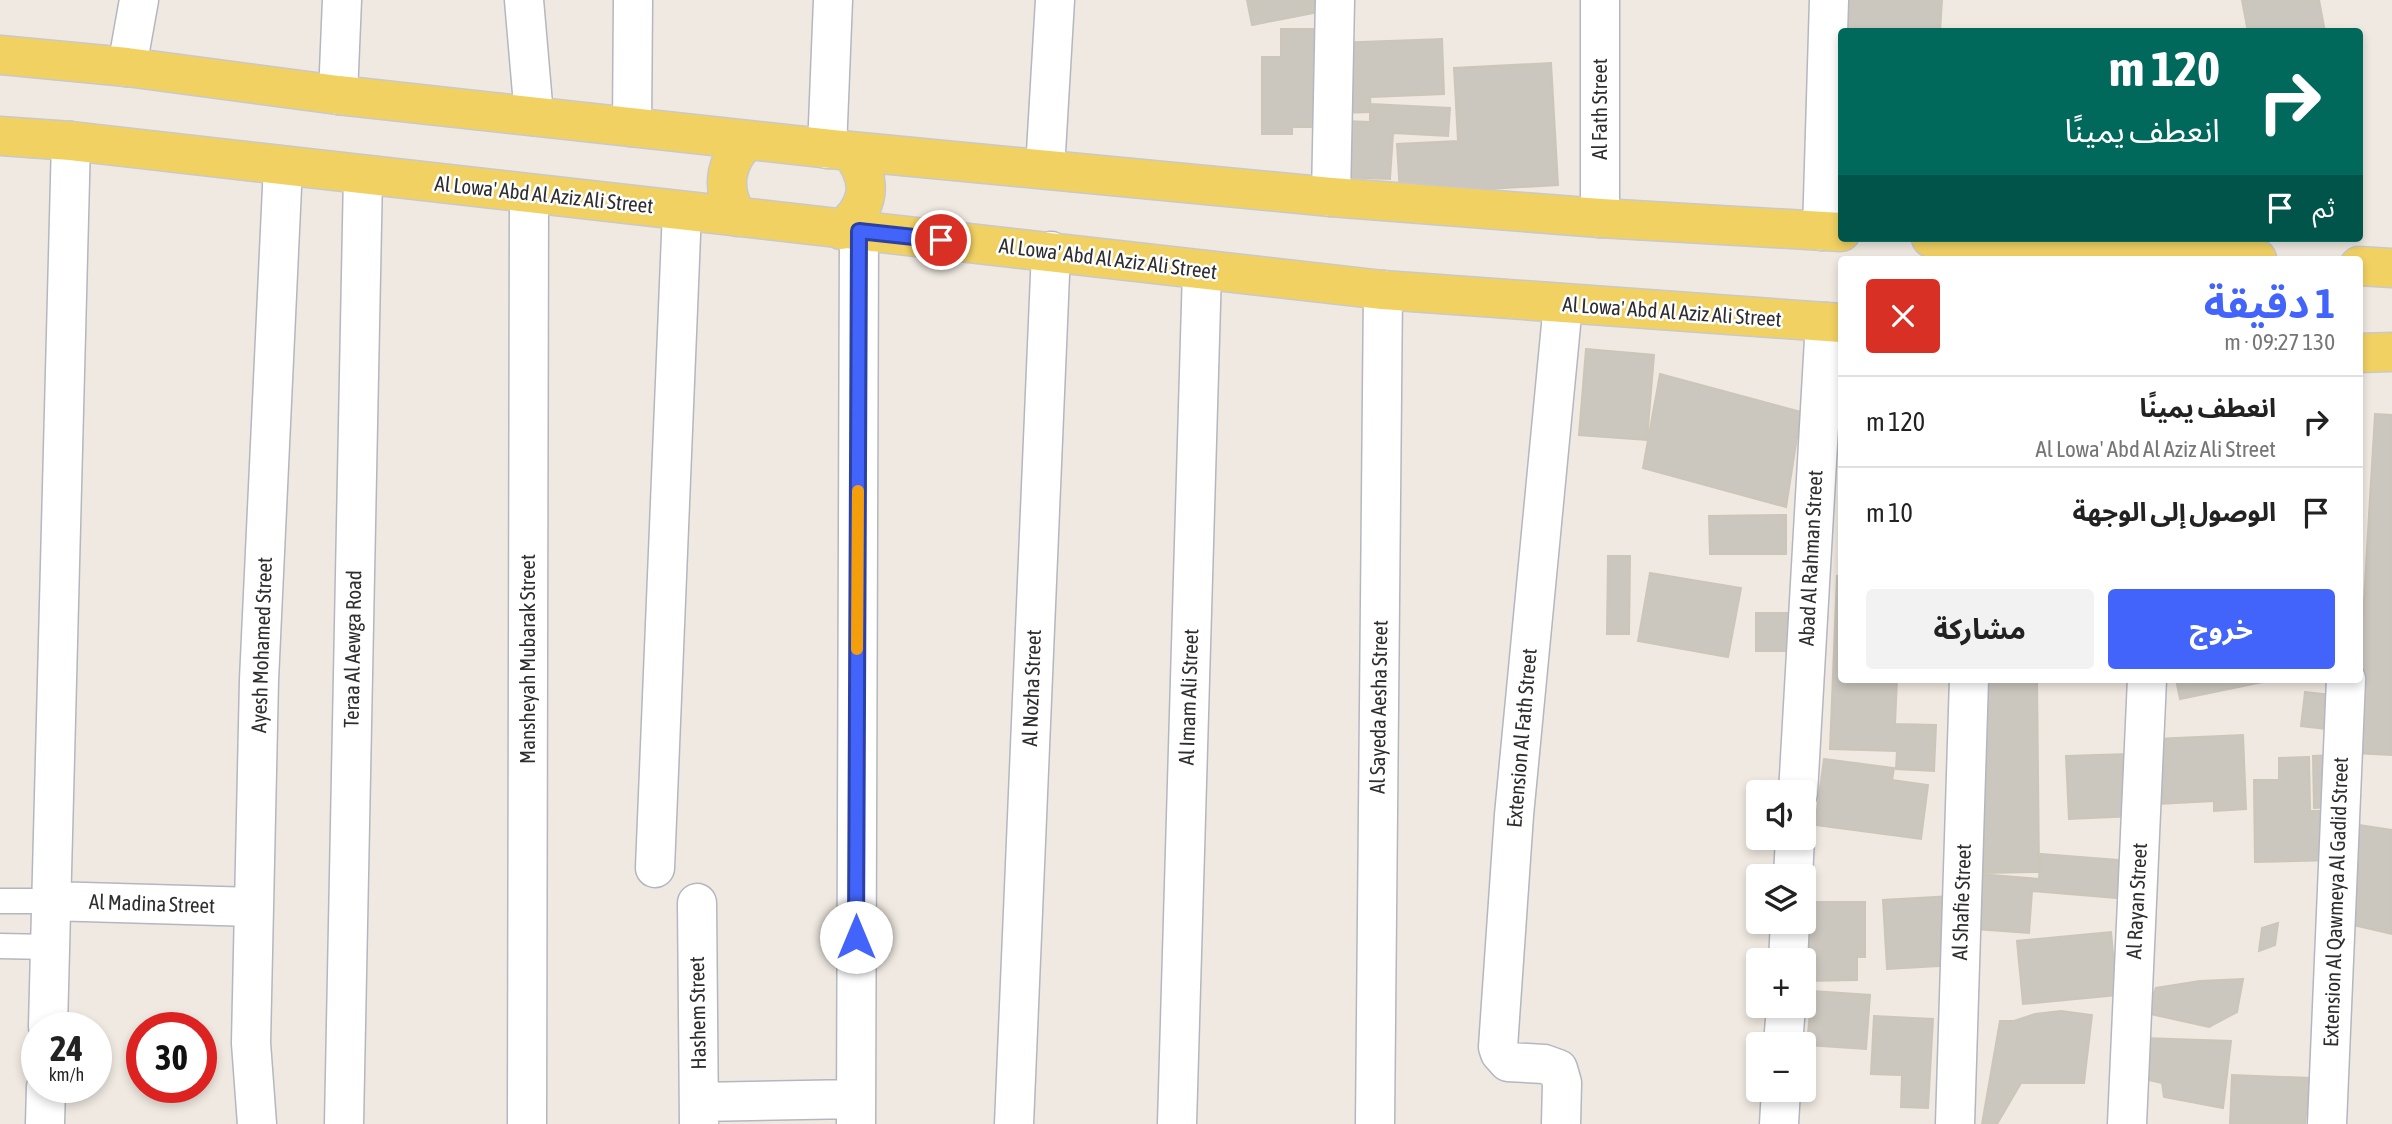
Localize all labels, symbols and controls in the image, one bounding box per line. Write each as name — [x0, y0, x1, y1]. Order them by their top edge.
text: 120 m — [2109, 40, 2220, 96]
icon: right — [2244, 56, 2335, 147]
street label: Al Fath Street — [1587, 58, 1611, 160]
text: انعطف يمينًا — [2065, 112, 2220, 149]
street label: Al Lowa' Abd Al Aziz Ali Street — [434, 171, 655, 217]
icon: arrive — [2261, 189, 2299, 227]
text: ثم — [2313, 193, 2335, 223]
pin — [911, 210, 971, 270]
icon: arrive — [922, 221, 960, 259]
street label: Al Lowa' Abd Al Aziz Ali Street — [998, 233, 1219, 283]
button: close — [1866, 279, 1940, 353]
text: 1 دقيقة — [2204, 279, 2335, 327]
street label: Al Lowa' Abd Al Aziz Ali Street — [1562, 291, 1782, 331]
text: 130 m · 09:27 — [2224, 329, 2335, 355]
text: انعطف يمينًا — [2139, 393, 2276, 423]
icon: right — [2297, 403, 2335, 441]
text: 120 m — [1866, 407, 1925, 437]
text: Al Lowa' Abd Al Aziz Ali Street — [2036, 436, 2276, 462]
street label: Abad Al Rahman Street — [1793, 469, 1827, 646]
icon: arrive — [2297, 494, 2335, 532]
text: الوصول إلى الوجهة — [2073, 497, 2276, 527]
text: 10 m — [1866, 498, 1913, 528]
street label: Mansheyah Mubarak Street — [515, 554, 539, 764]
street label: Ayesh Mohamed Street — [246, 557, 276, 733]
street label: Teraa Al Aewga Road — [339, 570, 365, 728]
button: مشاركة — [1866, 589, 2094, 669]
button: خروج — [2108, 589, 2335, 669]
street label: Al Sayeda Aesha Street — [1364, 620, 1392, 794]
street label: Al Imam Ali Street — [1174, 628, 1202, 766]
street label: Al Nozha Street — [1017, 629, 1045, 747]
street label: Extension Al Fath Street — [1501, 647, 1541, 829]
street label: Extension Al Qawmeya Al Gadid Street — [2318, 756, 2352, 1047]
map controls — [1746, 780, 1816, 1102]
button: sound — [1746, 780, 1816, 850]
street label: Al Rayan Street — [2121, 842, 2151, 960]
street label: Al Shafie Street — [1947, 843, 1975, 961]
button: layers — [1746, 864, 1816, 934]
street label: Al Madina Street — [89, 889, 216, 917]
position arrow — [819, 900, 893, 974]
button: + — [1746, 948, 1816, 1018]
street label: Hashem Street — [684, 956, 710, 1070]
speed limit sign: 30 — [126, 1012, 217, 1103]
text: 24 — [50, 1028, 83, 1068]
button: − — [1746, 1032, 1816, 1102]
text: km/h — [49, 1064, 84, 1085]

